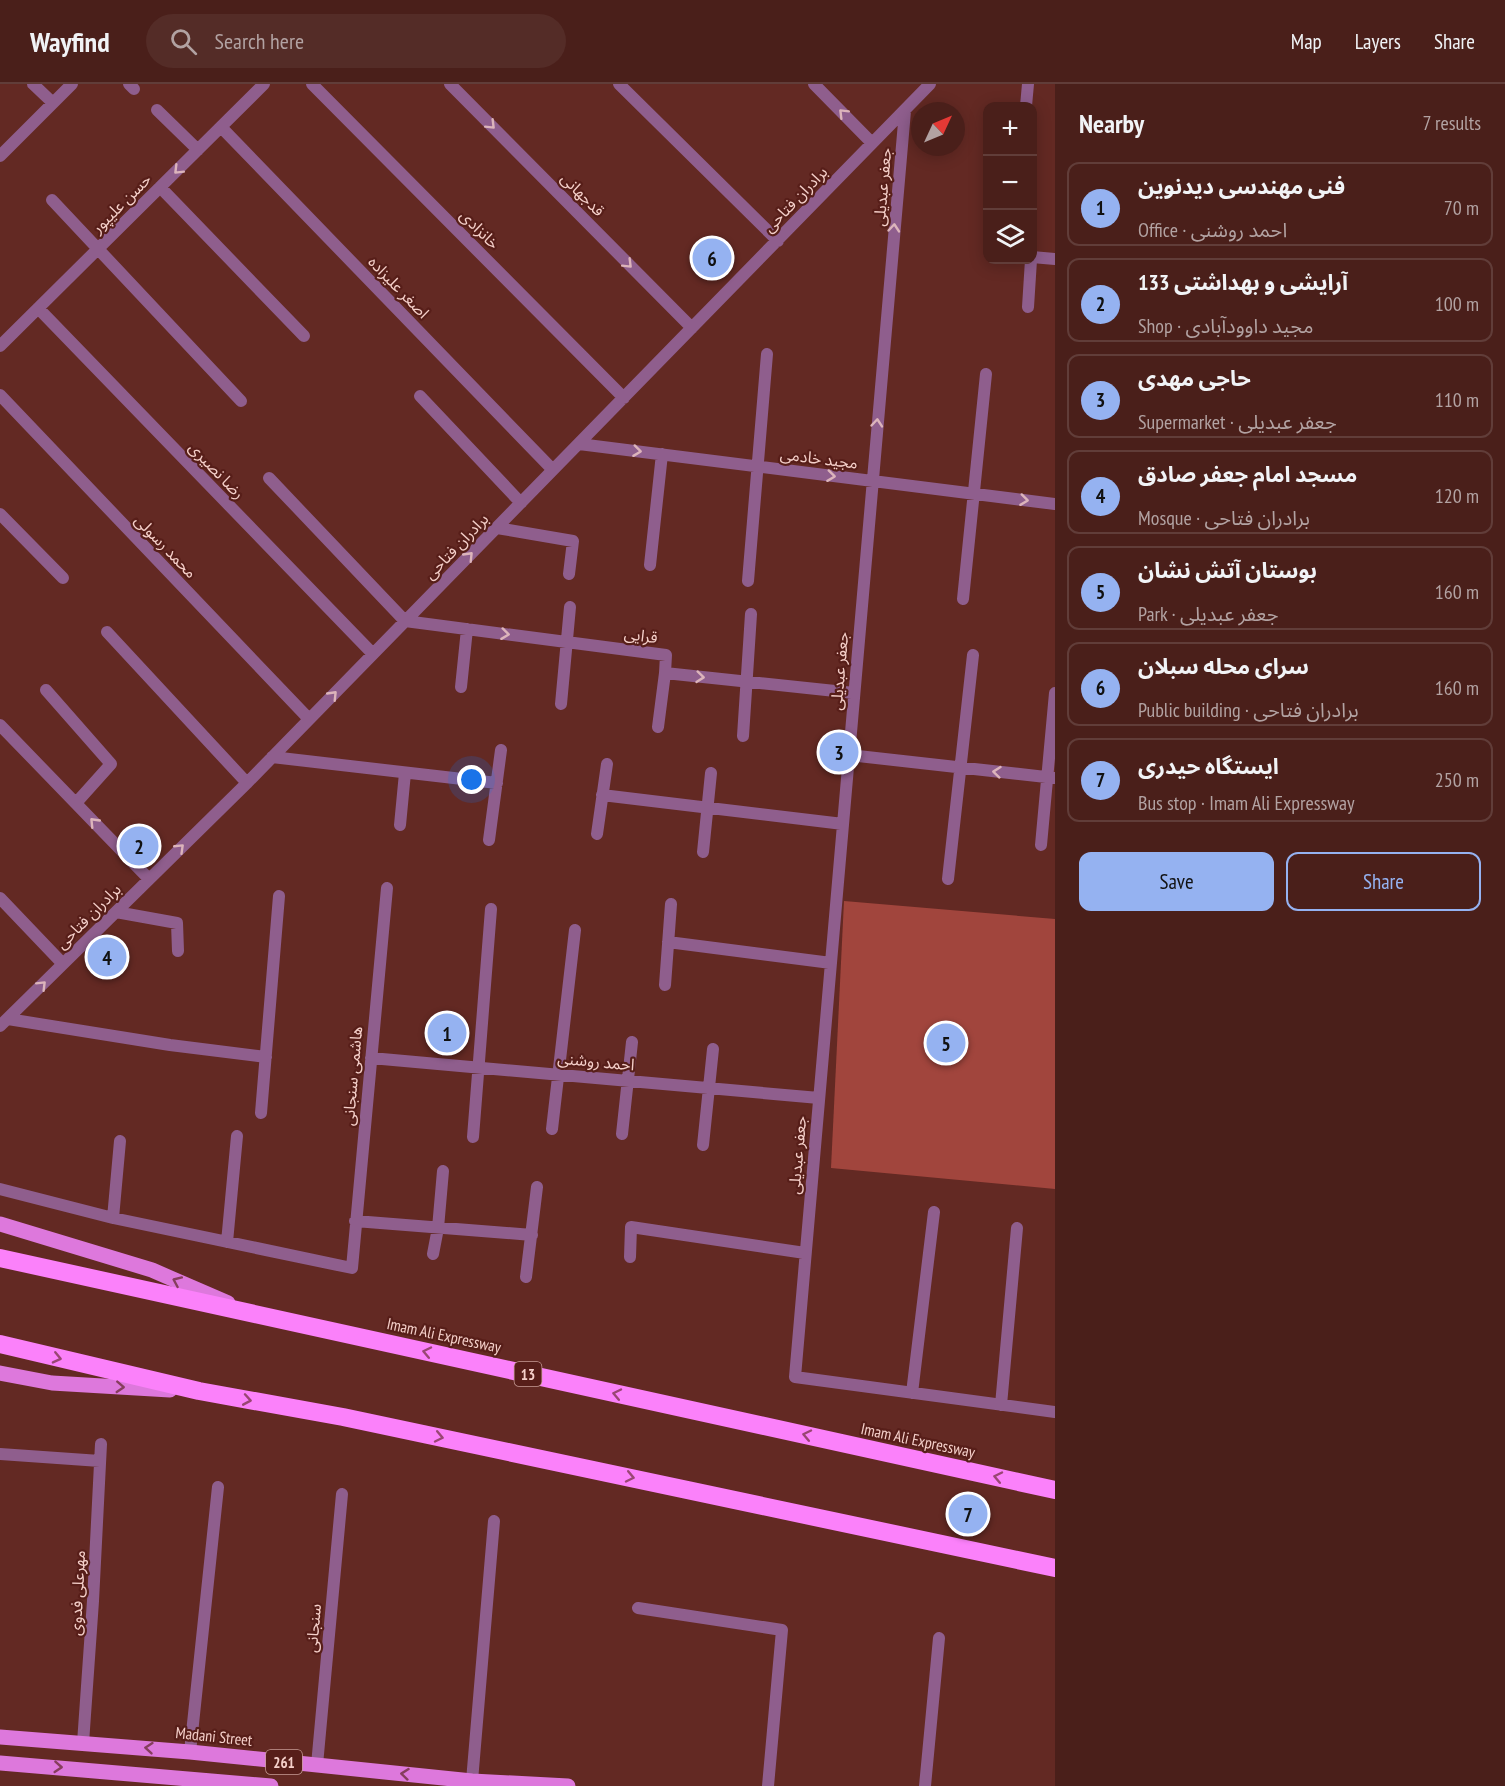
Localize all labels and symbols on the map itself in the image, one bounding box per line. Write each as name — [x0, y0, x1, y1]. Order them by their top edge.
north arrow — [911, 102, 965, 156]
one-way arrow — [839, 110, 850, 121]
one-way arrow — [483, 118, 494, 129]
street label: جعفر عبدیلی — [869, 147, 895, 227]
one-way arrow — [175, 162, 186, 173]
street label: برادران فتاحی — [759, 162, 831, 236]
street label: قدجهانی — [557, 168, 609, 220]
street label: حسن علیپور — [86, 169, 156, 239]
street label: خانزادی — [456, 205, 504, 253]
one-way arrow — [888, 224, 901, 233]
pin: 6 — [692, 236, 732, 280]
street label: اصغر علیزاده — [364, 252, 434, 322]
one-way arrow — [621, 256, 632, 267]
one-way arrow — [870, 418, 883, 427]
street label: رضا نصیری — [185, 437, 249, 503]
street label: مجید خادمی — [779, 443, 859, 473]
one-way arrow — [633, 444, 642, 457]
one-way arrow — [826, 469, 835, 481]
one-way arrow — [1019, 493, 1029, 506]
street label: برادران فتاحی — [420, 509, 492, 583]
street label: محمد رسولی — [131, 510, 201, 582]
one-way arrow — [462, 552, 473, 562]
street label: قرایی — [623, 623, 659, 647]
one-way arrow — [501, 627, 510, 639]
street label: جعفر عبدیلی — [826, 631, 852, 711]
one-way arrow — [695, 670, 705, 683]
one-way arrow — [325, 692, 336, 703]
pin: 3 — [820, 730, 858, 774]
your location — [457, 765, 486, 794]
one-way arrow — [992, 766, 1001, 779]
one-way arrow — [90, 818, 101, 829]
pin: 2 — [120, 824, 158, 868]
one-way arrow — [173, 845, 184, 856]
street label: برادران فتاحی — [51, 879, 125, 953]
pin: 4 — [88, 934, 126, 980]
one-way arrow — [34, 982, 45, 993]
pin: 1 — [428, 1010, 466, 1056]
pin: 5 — [926, 1020, 966, 1066]
street label: هاشمی سنجانی — [338, 1025, 366, 1127]
street label: احمد روشنی — [557, 1048, 635, 1074]
street label: جعفر عبدیلی — [784, 1115, 810, 1195]
one-way arrow — [172, 1276, 183, 1288]
street label: Imam Ali Expressway — [385, 1313, 503, 1357]
one-way arrow — [422, 1346, 432, 1359]
one-way arrow — [52, 1350, 62, 1363]
road number: 13 — [514, 1362, 542, 1386]
one-way arrow — [116, 1380, 125, 1393]
one-way arrow — [612, 1388, 622, 1401]
one-way arrow — [242, 1393, 252, 1406]
street label: Imam Ali Expressway — [859, 1418, 977, 1462]
one-way arrow — [433, 1430, 443, 1443]
one-way arrow — [803, 1430, 813, 1443]
one-way arrow — [624, 1470, 634, 1483]
one-way arrow — [993, 1472, 1003, 1485]
pin: 7 — [948, 1492, 988, 1536]
street label: مهرعلی فدوی — [65, 1550, 89, 1636]
street label: سنجانی — [301, 1603, 325, 1653]
street label: Madani Street — [175, 1722, 254, 1750]
one-way arrow — [144, 1742, 153, 1755]
road number: 261 — [266, 1750, 302, 1774]
one-way arrow — [54, 1761, 63, 1774]
one-way arrow — [401, 1768, 410, 1781]

